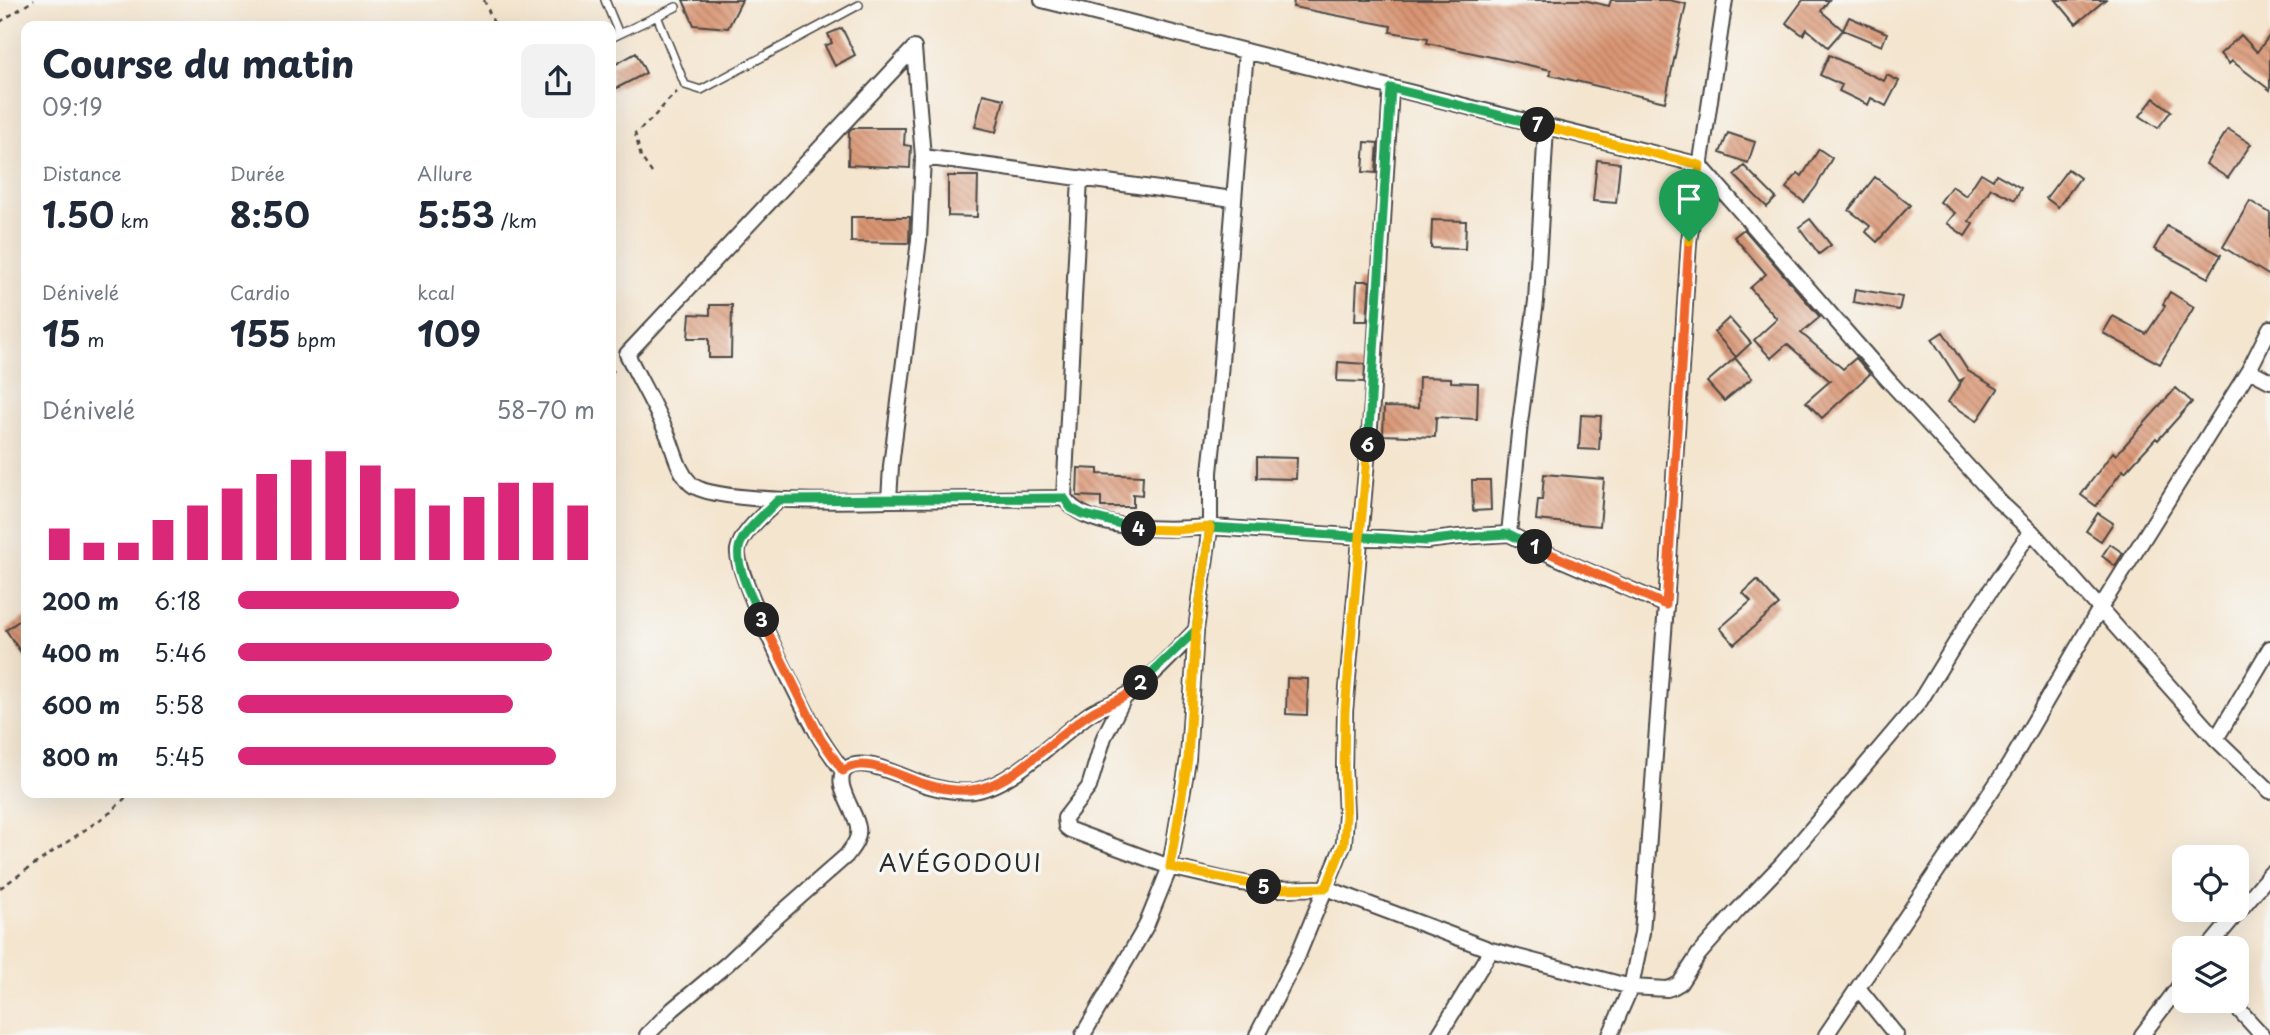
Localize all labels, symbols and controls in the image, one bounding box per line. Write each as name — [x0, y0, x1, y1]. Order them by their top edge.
text: Course du matin — [42, 34, 354, 91]
button: share — [521, 44, 595, 118]
text: 09:19 — [42, 89, 103, 124]
pin: 7 — [1520, 108, 1556, 142]
text: 7 — [1532, 110, 1543, 138]
text: Distance — [42, 159, 122, 187]
text: Durée — [230, 159, 285, 187]
text: Allure — [417, 159, 473, 187]
pin — [1659, 169, 1719, 241]
icon: arrive — [1670, 180, 1708, 218]
text: 1.50 — [42, 187, 114, 240]
text: 8:50 — [230, 187, 310, 240]
text: 5:53 — [417, 187, 495, 240]
text: km — [114, 206, 149, 234]
text: /km — [495, 206, 537, 234]
text: Dénivelé — [42, 278, 119, 306]
text: Cardio — [230, 278, 290, 306]
text: kcal — [417, 278, 455, 306]
text: 15 — [42, 306, 81, 359]
text: 155 — [230, 306, 291, 359]
text: 109 — [417, 306, 481, 359]
text: m — [81, 325, 105, 353]
text: bpm — [291, 325, 336, 353]
text: Dénivelé — [42, 392, 135, 427]
text: 58–70 m — [497, 392, 595, 427]
pin: 6 — [1350, 428, 1386, 462]
text: 6 — [1361, 430, 1374, 458]
pin: 4 — [1122, 512, 1156, 546]
text: 4 — [1132, 514, 1145, 542]
pin: 1 — [1518, 530, 1552, 564]
text: 1 — [1530, 532, 1539, 560]
text: 200 m — [42, 583, 119, 618]
text: 6:18 — [154, 583, 201, 618]
pin: 3 — [744, 602, 780, 638]
text: 3 — [755, 605, 768, 633]
text: 400 m — [42, 635, 120, 670]
text: 5:46 — [154, 635, 207, 670]
pin: 2 — [1124, 666, 1158, 700]
text: 2 — [1134, 668, 1147, 696]
text: 600 m — [42, 687, 120, 722]
text: 5:58 — [154, 687, 205, 722]
text: 800 m — [42, 739, 119, 774]
text: 5:45 — [154, 739, 205, 774]
district label: AVÉGODOUI — [879, 845, 1043, 880]
map controls — [2172, 845, 2249, 1013]
button: locate — [2172, 845, 2249, 922]
pin: 5 — [1246, 870, 1282, 904]
text: 5 — [1257, 872, 1270, 900]
button: layers — [2172, 936, 2249, 1013]

